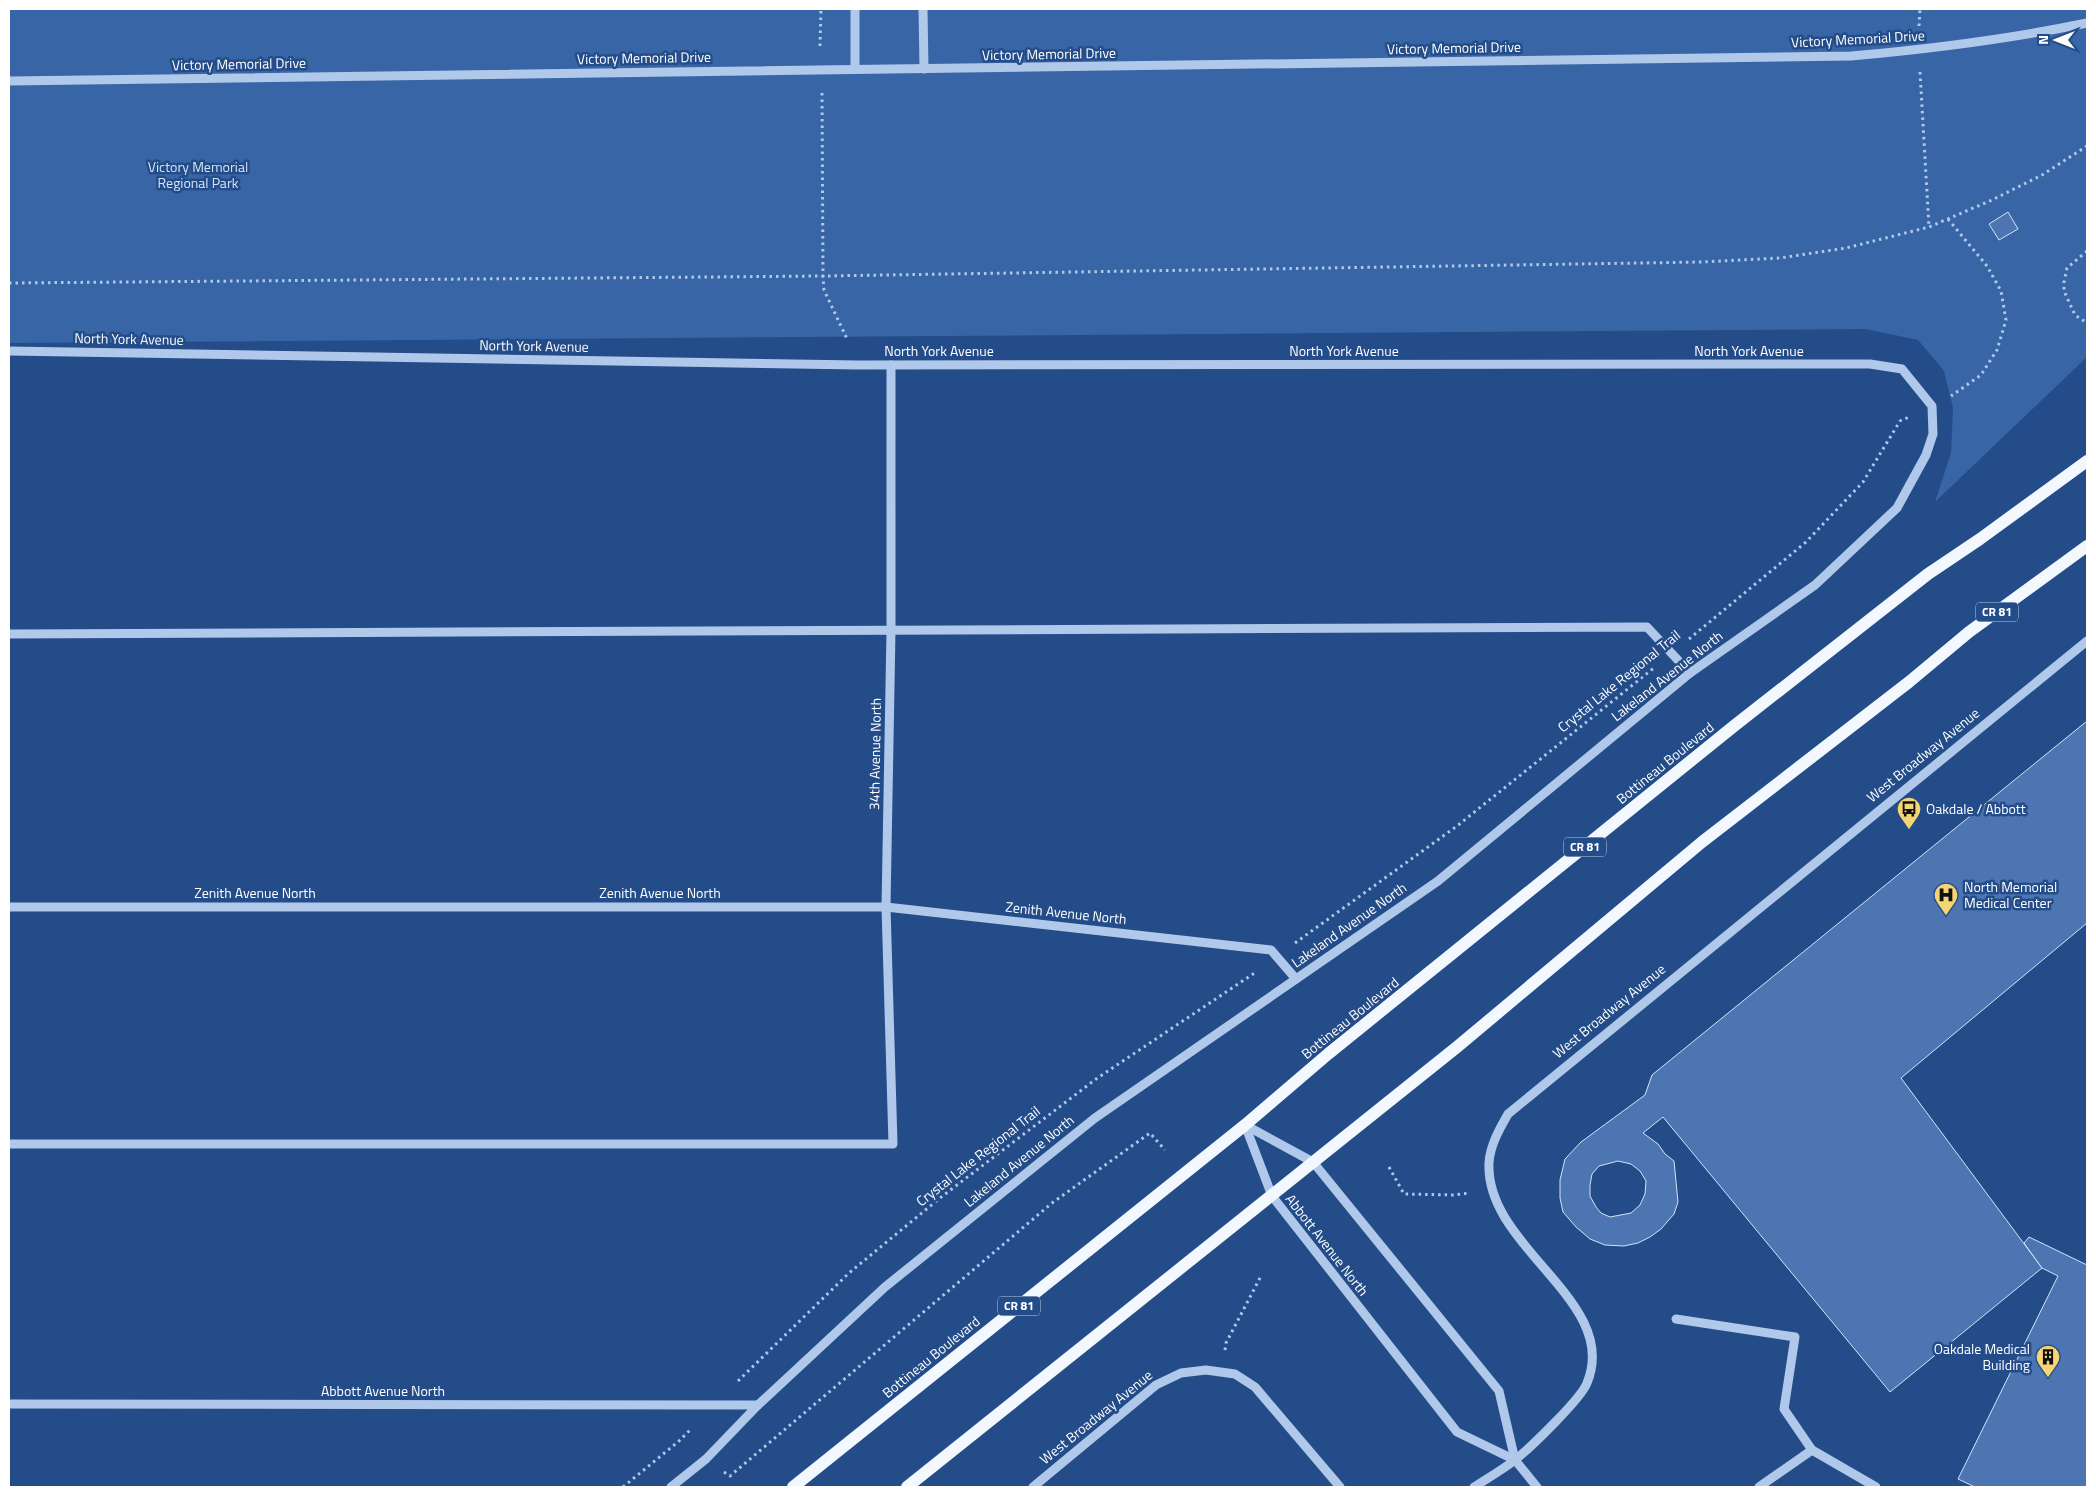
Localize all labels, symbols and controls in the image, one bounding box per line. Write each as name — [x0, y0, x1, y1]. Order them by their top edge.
north arrow — [2031, 15, 2081, 65]
street label: Victory Memorial Drive — [1791, 25, 1925, 52]
text: N — [2032, 35, 2053, 45]
street label: Victory Memorial Drive — [1387, 36, 1521, 59]
street label: Victory Memorial Drive — [982, 42, 1116, 65]
street label: Victory Memorial Drive — [577, 46, 711, 69]
street label: Victory Memorial Drive — [172, 52, 306, 75]
park label: Victory Memorial Regional Park — [148, 156, 248, 193]
street label: North York Avenue — [74, 327, 184, 350]
street label: North York Avenue — [479, 334, 589, 357]
street label: North York Avenue — [884, 340, 994, 361]
street label: North York Avenue — [1289, 340, 1399, 361]
street label: North York Avenue — [1694, 340, 1804, 361]
road number: CR 81 — [1976, 602, 2018, 622]
street label: Crystal Lake Regional Trail — [1553, 624, 1685, 737]
street label: Lakeland Avenue North — [1606, 625, 1727, 726]
street label: 34th Avenue North — [863, 698, 886, 810]
street label: West Broadway Avenue — [1862, 702, 1984, 807]
street label: Bottineau Boulevard — [1611, 717, 1718, 809]
bus stop icon: Oakdale / Abbott — [1896, 796, 1922, 830]
place label: Oakdale / Abbott — [1926, 798, 2026, 819]
road number: CR 81 — [1564, 838, 1606, 856]
place label: North Memorial Medical Center — [1964, 876, 2057, 913]
street label: Lakeland Avenue North — [1287, 877, 1411, 972]
street label: Zenith Avenue North — [194, 882, 316, 903]
street label: Zenith Avenue North — [599, 882, 721, 903]
hospital icon: North Memorial Medical Center — [1933, 882, 1959, 916]
street label: Zenith Avenue North — [1005, 896, 1128, 929]
street label: West Broadway Avenue — [1548, 958, 1670, 1063]
street label: Bottineau Boulevard — [1296, 972, 1403, 1064]
street label: Crystal Lake Regional Trail — [911, 1100, 1044, 1211]
street label: Lakeland Avenue North — [959, 1110, 1078, 1212]
street label: Abbott Avenue North — [1281, 1189, 1374, 1300]
road number: CR 81 — [998, 1296, 1040, 1315]
street label: Bottineau Boulevard — [877, 1311, 984, 1403]
place label: Oakdale Medical Building — [1934, 1338, 2030, 1375]
building icon: Oakdale Medical Building — [2035, 1344, 2061, 1378]
street label: West Broadway Avenue — [1035, 1364, 1157, 1469]
street label: Abbott Avenue North — [321, 1380, 445, 1401]

